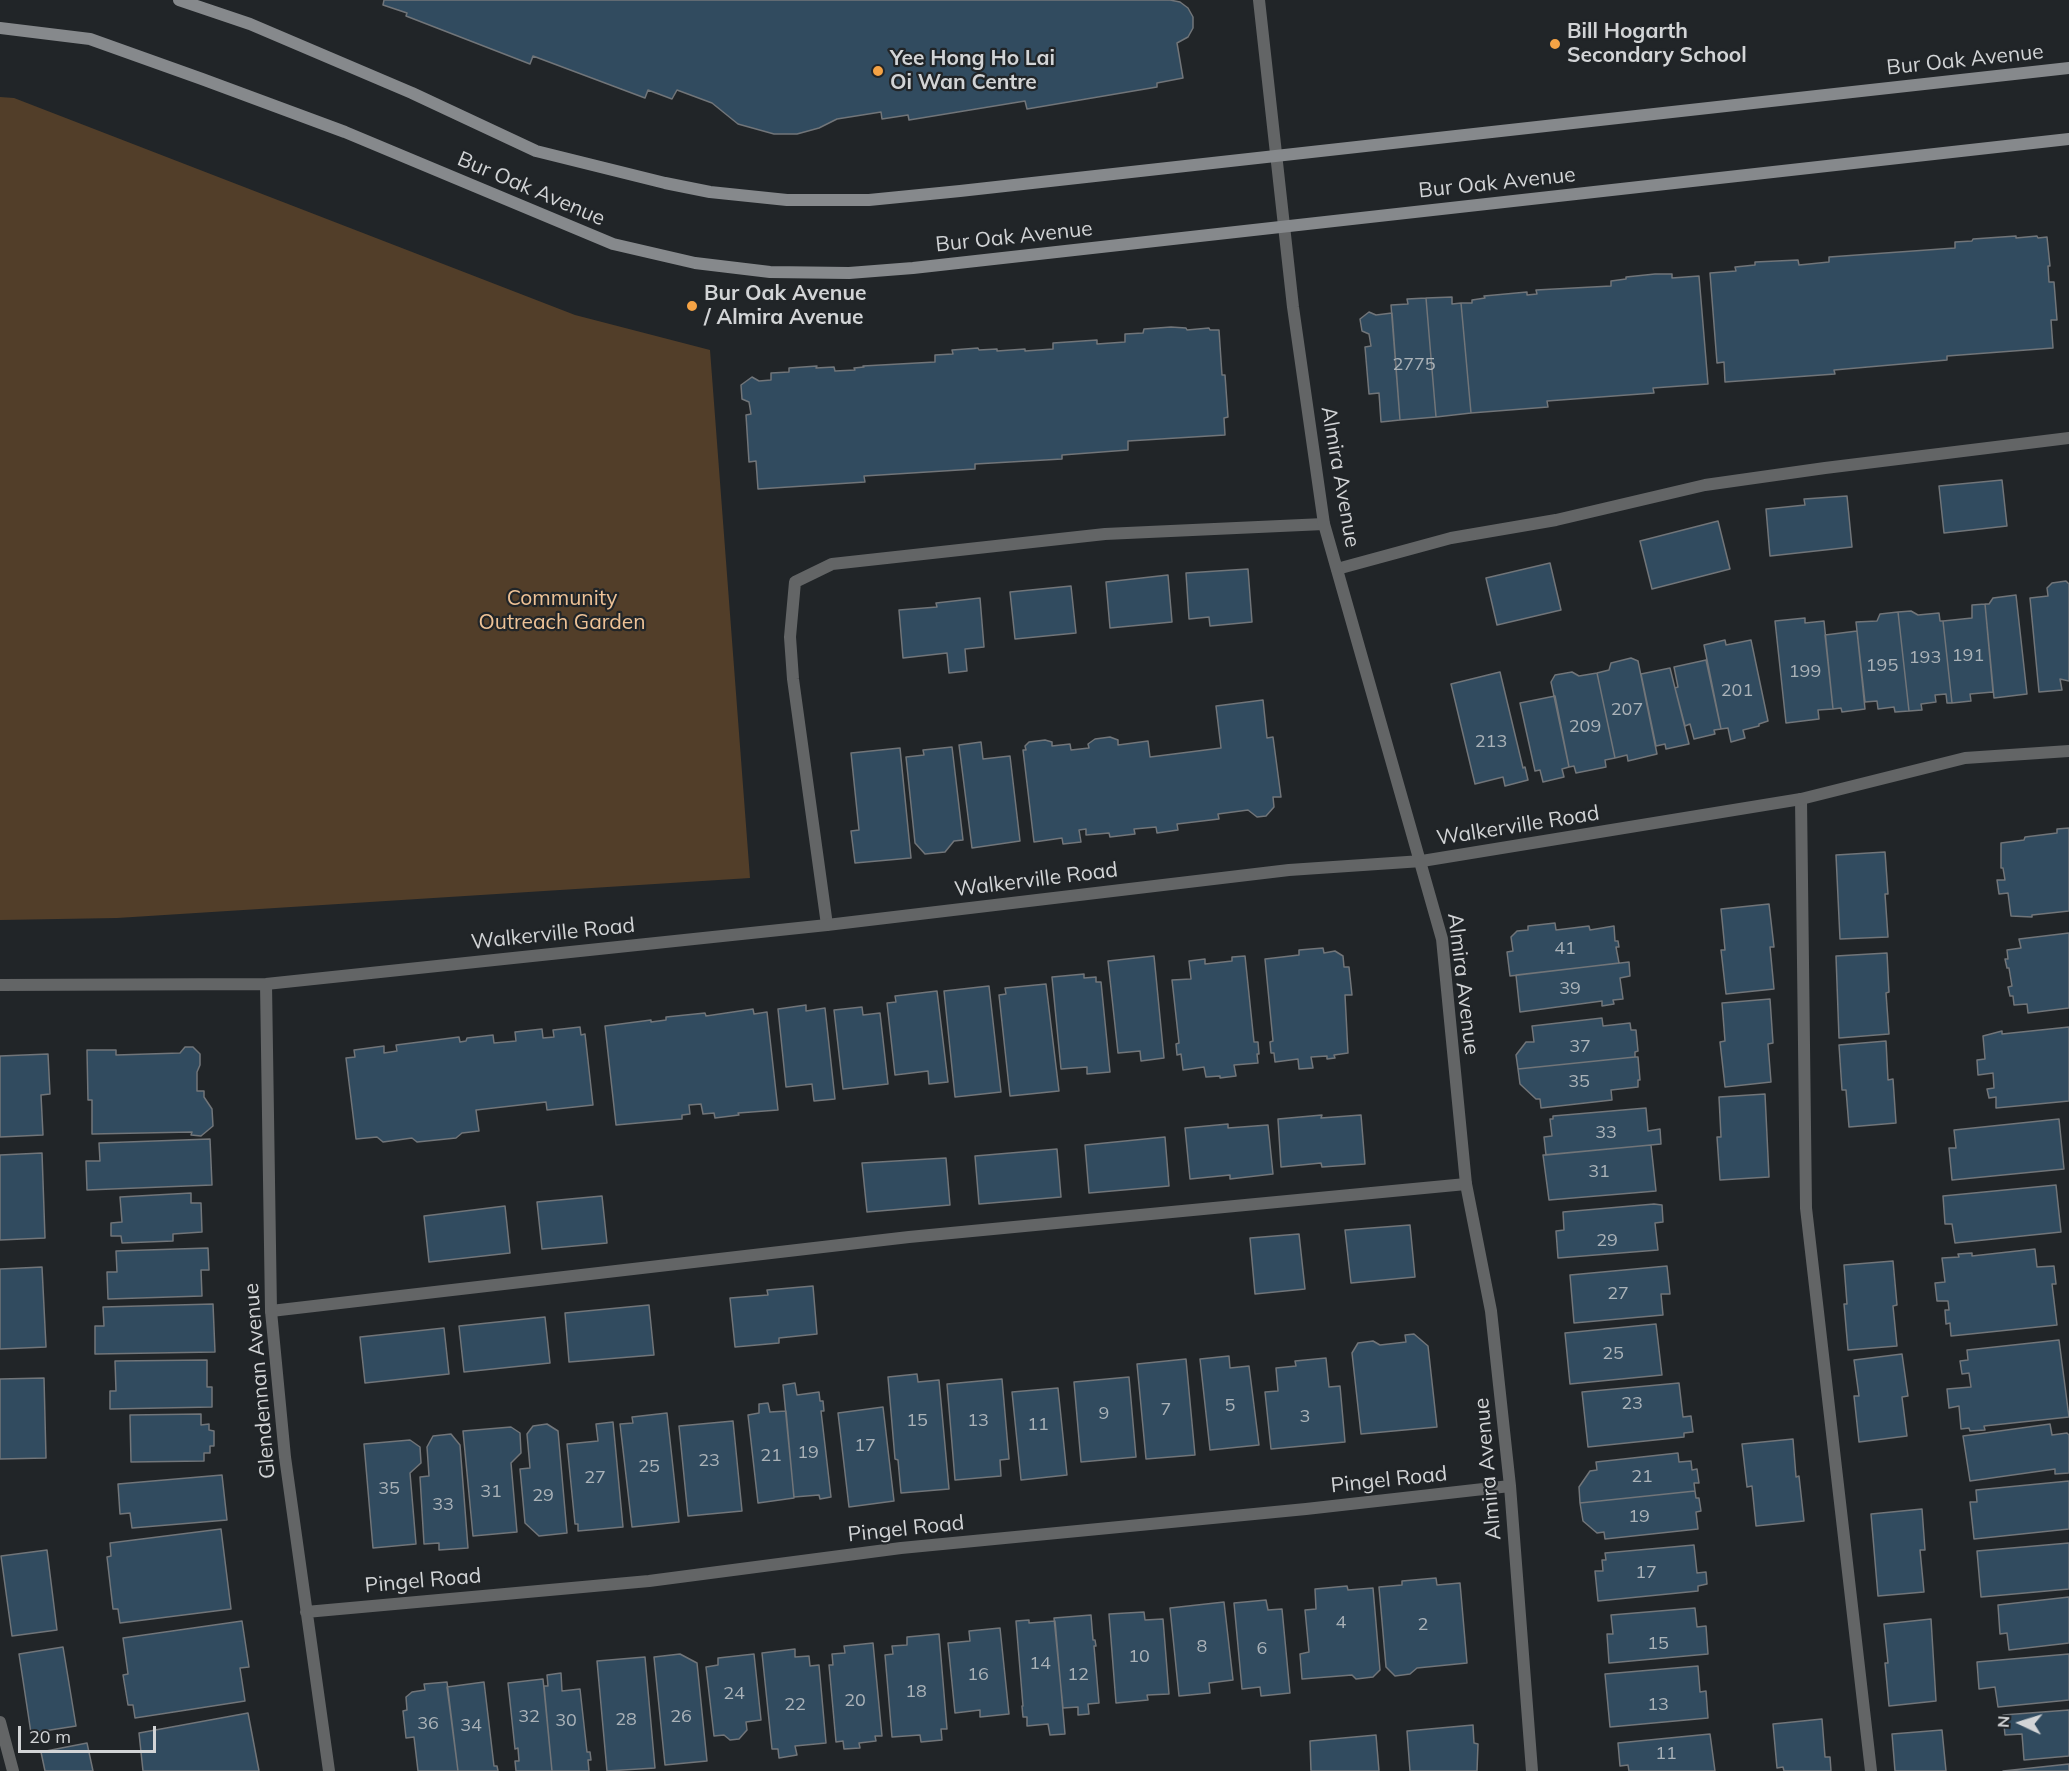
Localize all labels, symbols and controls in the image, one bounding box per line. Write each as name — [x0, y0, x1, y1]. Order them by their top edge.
place label: Bill Hogarth Secondary School — [1567, 19, 1747, 69]
marker: Bill Hogarth Secondary School — [1548, 37, 1562, 51]
street label: Bur Oak Avenue — [1885, 39, 2045, 81]
place label: Yee Hong Ho Lai Oi Wan Centre — [890, 46, 1055, 96]
marker: Yee Hong Ho Lai Oi Wan Centre — [871, 64, 885, 78]
street label: Bur Oak Avenue — [453, 147, 609, 231]
street label: Bur Oak Avenue — [1417, 162, 1577, 204]
street label: Bur Oak Avenue — [934, 216, 1094, 258]
place label: Bur Oak Avenue / Almira Avenue — [704, 281, 866, 331]
marker: Bur Oak Avenue / Almira Avenue — [685, 299, 699, 313]
house number: 2775 — [1392, 354, 1436, 376]
street label: Almira Avenue — [1315, 405, 1365, 549]
park label: Community Outreach Garden — [478, 586, 646, 636]
house number: 191 — [1952, 645, 1984, 667]
house number: 193 — [1909, 647, 1941, 669]
house number: 195 — [1866, 655, 1898, 677]
house number: 199 — [1789, 661, 1821, 683]
house number: 201 — [1721, 680, 1753, 702]
house number: 207 — [1611, 699, 1643, 721]
house number: 209 — [1569, 716, 1601, 738]
house number: 213 — [1475, 731, 1507, 753]
street label: Walkerville Road — [1435, 801, 1601, 851]
street label: Walkerville Road — [953, 857, 1119, 903]
street label: Almira Avenue — [1442, 912, 1484, 1056]
street label: Walkerville Road — [470, 913, 636, 955]
house number: 41 — [1554, 938, 1576, 960]
house number: 39 — [1559, 978, 1581, 1000]
house number: 37 — [1569, 1036, 1591, 1058]
house number: 35 — [1568, 1071, 1590, 1093]
house number: 33 — [1595, 1122, 1617, 1144]
house number: 31 — [1588, 1161, 1610, 1183]
house number: 29 — [1596, 1230, 1618, 1252]
street label: Glendennan Avenue — [239, 1282, 281, 1480]
house number: 27 — [1607, 1283, 1629, 1305]
house number: 25 — [1602, 1343, 1624, 1365]
house number: 23 — [1621, 1393, 1643, 1415]
house number: 5 — [1225, 1395, 1235, 1417]
street label: Almira Avenue — [1469, 1397, 1507, 1541]
house number: 7 — [1161, 1399, 1171, 1421]
house number: 9 — [1099, 1403, 1109, 1425]
house number: 3 — [1300, 1406, 1310, 1428]
house number: 15 — [906, 1410, 928, 1432]
house number: 13 — [967, 1410, 989, 1432]
house number: 11 — [1027, 1414, 1049, 1436]
house number: 17 — [854, 1435, 876, 1457]
house number: 19 — [797, 1442, 819, 1464]
house number: 21 — [760, 1445, 782, 1467]
house number: 23 — [698, 1450, 720, 1472]
house number: 25 — [638, 1456, 660, 1478]
street label: Pingel Road — [1329, 1461, 1449, 1499]
house number: 21 — [1631, 1466, 1653, 1488]
house number: 27 — [584, 1467, 606, 1489]
house number: 35 — [378, 1478, 400, 1500]
house number: 31 — [480, 1481, 502, 1503]
house number: 29 — [532, 1485, 554, 1507]
house number: 33 — [432, 1494, 454, 1516]
house number: 19 — [1628, 1506, 1650, 1528]
street label: Pingel Road — [846, 1510, 966, 1548]
house number: 17 — [1635, 1562, 1657, 1584]
street label: Pingel Road — [364, 1563, 482, 1599]
house number: 4 — [1336, 1612, 1346, 1634]
house number: 2 — [1418, 1614, 1428, 1636]
house number: 15 — [1647, 1633, 1669, 1655]
house number: 8 — [1197, 1636, 1207, 1658]
house number: 6 — [1257, 1638, 1267, 1660]
house number: 10 — [1128, 1646, 1150, 1668]
house number: 14 — [1029, 1653, 1051, 1675]
house number: 16 — [967, 1664, 989, 1686]
house number: 12 — [1067, 1664, 1089, 1686]
house number: 18 — [905, 1681, 927, 1703]
house number: 24 — [723, 1683, 745, 1705]
house number: 20 — [844, 1690, 866, 1712]
north arrow — [1991, 1693, 2051, 1753]
house number: 22 — [784, 1694, 806, 1716]
house number: 13 — [1647, 1694, 1669, 1716]
house number: 32 — [518, 1706, 540, 1728]
house number: 26 — [670, 1706, 692, 1728]
house number: 28 — [615, 1709, 637, 1731]
house number: 30 — [555, 1710, 577, 1732]
house number: 36 — [417, 1713, 439, 1735]
scale bar — [21, 1714, 159, 1752]
house number: 34 — [460, 1715, 482, 1737]
text: N — [1993, 1715, 2013, 1728]
text: 20 m — [29, 1725, 71, 1748]
house number: 11 — [1655, 1743, 1677, 1765]

